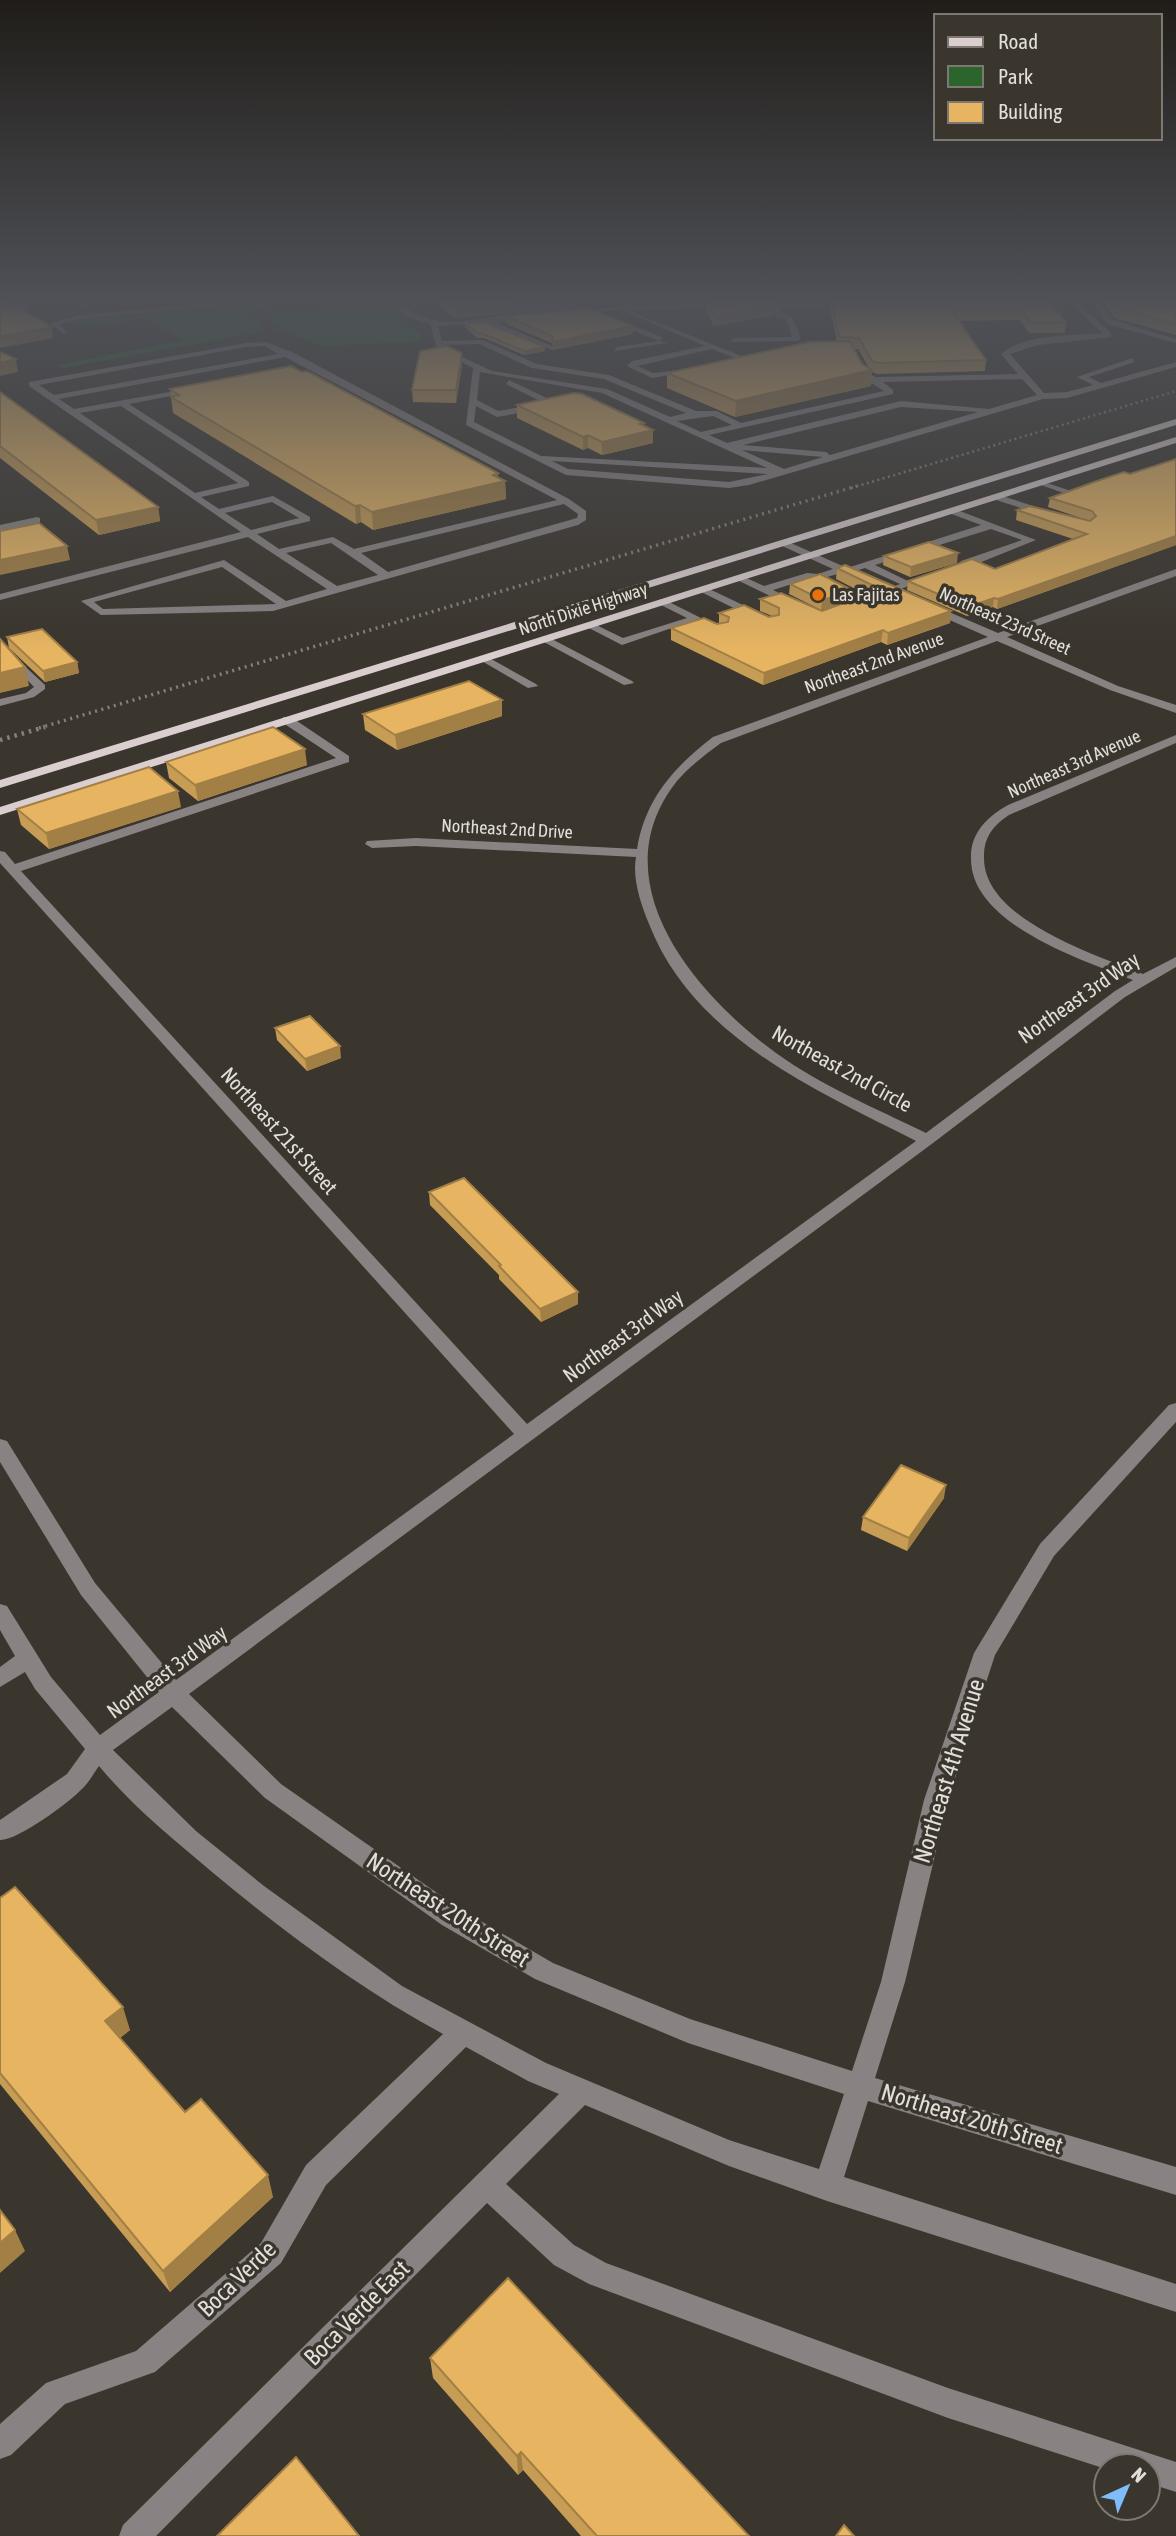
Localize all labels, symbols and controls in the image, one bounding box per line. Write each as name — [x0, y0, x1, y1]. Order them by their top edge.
legend — [934, 14, 1162, 140]
text: Road — [998, 29, 1038, 53]
text: Park — [998, 64, 1033, 88]
text: Building — [998, 99, 1062, 123]
street label: North Dixie Highway — [516, 578, 650, 639]
street label: Northeast 23rd Street — [936, 582, 1074, 659]
place label: Las Fajitas — [832, 584, 900, 605]
marker: Las Fajitas — [810, 587, 826, 603]
street label: Northeast 2nd Avenue — [801, 628, 946, 697]
street label: Northeast 3rd Avenue — [1004, 725, 1144, 802]
street label: Northeast 2nd Drive — [441, 815, 573, 842]
street label: Northeast 3rd Way — [1013, 946, 1144, 1048]
street label: Northeast 2nd Circle — [768, 1020, 917, 1116]
street label: Northeast 21st Street — [217, 1062, 343, 1199]
street label: Northeast 3rd Way — [558, 1284, 687, 1387]
street label: Northeast 3rd Way — [102, 1620, 231, 1723]
street label: Northeast 4th Avenue — [908, 1676, 989, 1866]
street label: Northeast 20th Street — [362, 1847, 535, 1972]
street label: Northeast 20th Street — [878, 2078, 1066, 2159]
street label: Boca Verde — [192, 2235, 281, 2322]
street label: Boca Verde East — [299, 2254, 415, 2371]
north arrow — [1092, 2452, 1162, 2522]
text: N — [1127, 2463, 1150, 2487]

